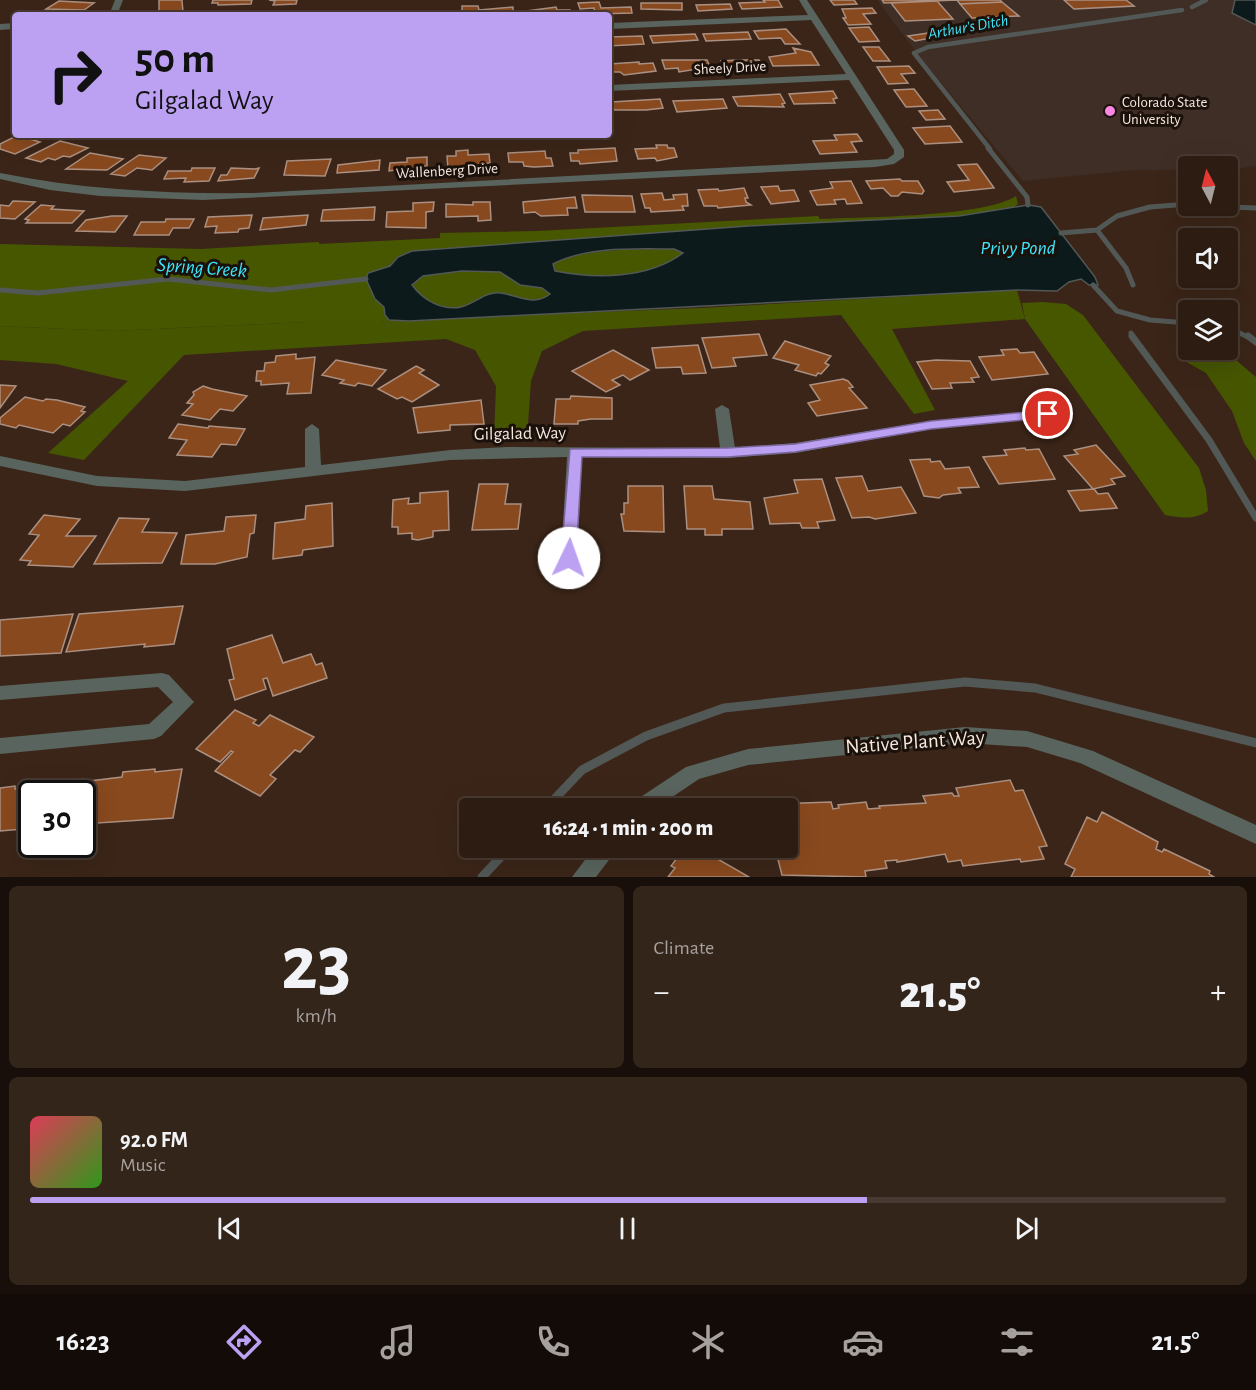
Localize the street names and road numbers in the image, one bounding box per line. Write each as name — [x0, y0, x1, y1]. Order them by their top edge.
street label: Sheely Drive — [693, 59, 767, 77]
street label: Wallenberg Drive — [396, 161, 498, 181]
street label: Gilgalad Way — [474, 424, 567, 444]
street label: Native Plant Way — [845, 727, 985, 757]

